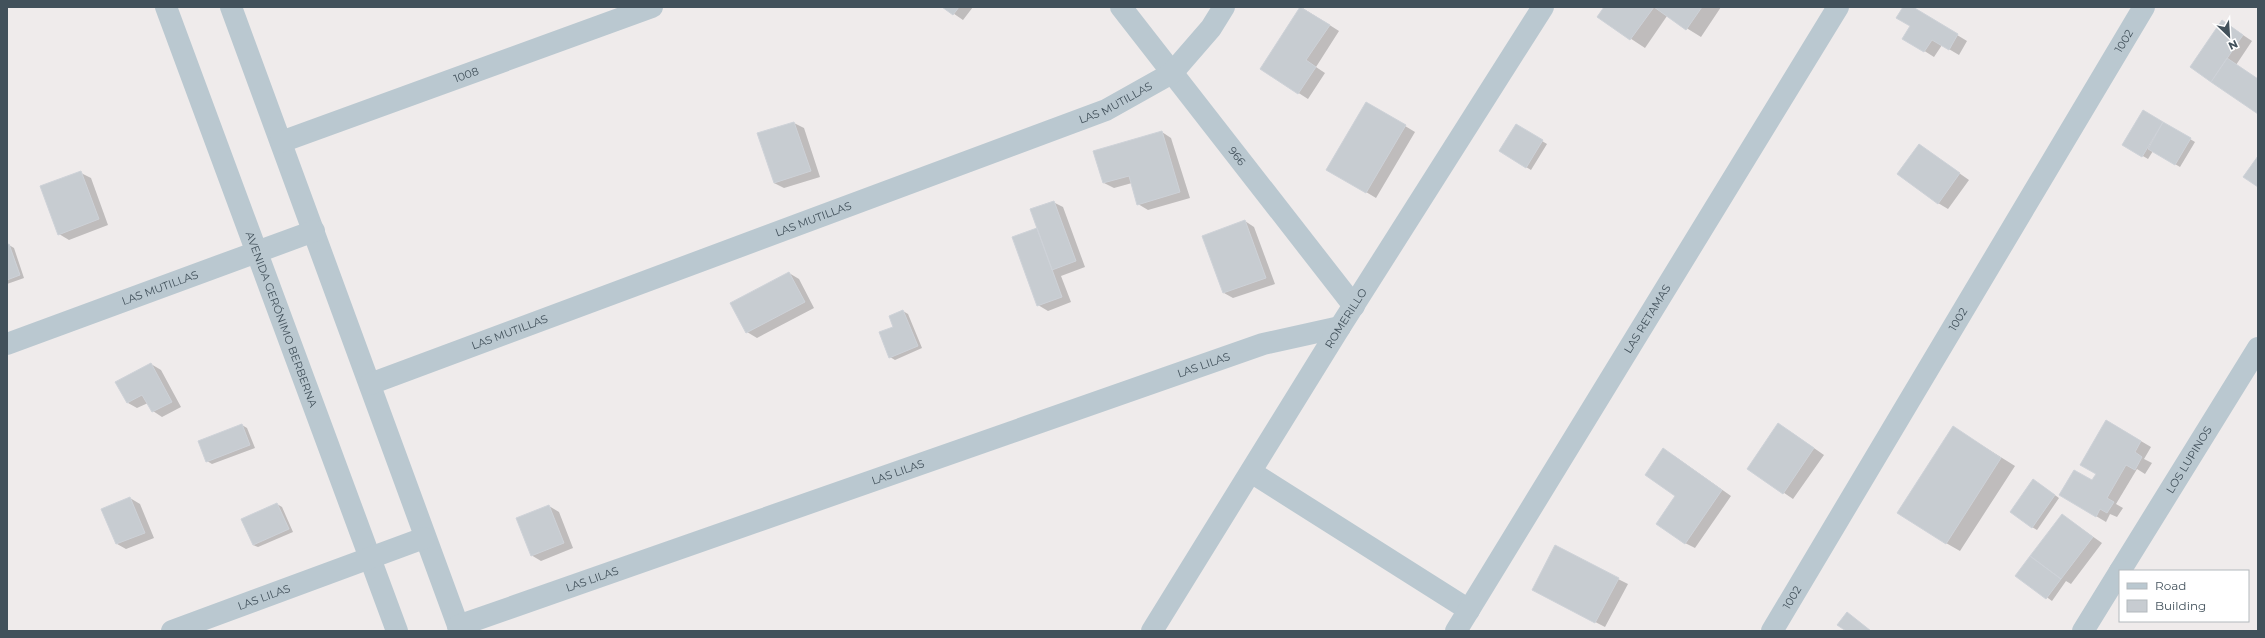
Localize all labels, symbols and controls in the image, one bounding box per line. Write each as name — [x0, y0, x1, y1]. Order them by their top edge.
north arrow — [2209, 16, 2249, 56]
street label: 1002 — [2111, 27, 2136, 55]
text: N — [2226, 37, 2240, 53]
street label: 1008 — [452, 64, 481, 86]
street label: LAS MUTILLAS — [1077, 78, 1155, 127]
street label: 966 — [1225, 144, 1249, 169]
street label: LAS MUTILLAS — [773, 198, 854, 240]
street label: AVENIDA GERÓNIMO BERBERNA — [243, 229, 321, 409]
street label: LAS MUTILLAS — [120, 267, 200, 308]
street label: LAS RETAMAS — [1621, 282, 1674, 356]
street label: ROMERILLO — [1322, 285, 1370, 351]
street label: 1002 — [1946, 305, 1970, 333]
street label: LAS MUTILLAS — [470, 311, 550, 353]
street label: LAS LILAS — [1175, 349, 1232, 381]
street label: LOS LUPINOS — [2163, 423, 2215, 496]
street label: LAS LILAS — [870, 456, 926, 488]
street label: LAS LILAS — [564, 563, 620, 595]
legend — [2119, 570, 2249, 622]
text: Road — [2155, 578, 2186, 593]
street label: LAS LILAS — [236, 581, 292, 613]
street label: 1002 — [1780, 583, 1804, 612]
text: Building — [2155, 598, 2206, 613]

